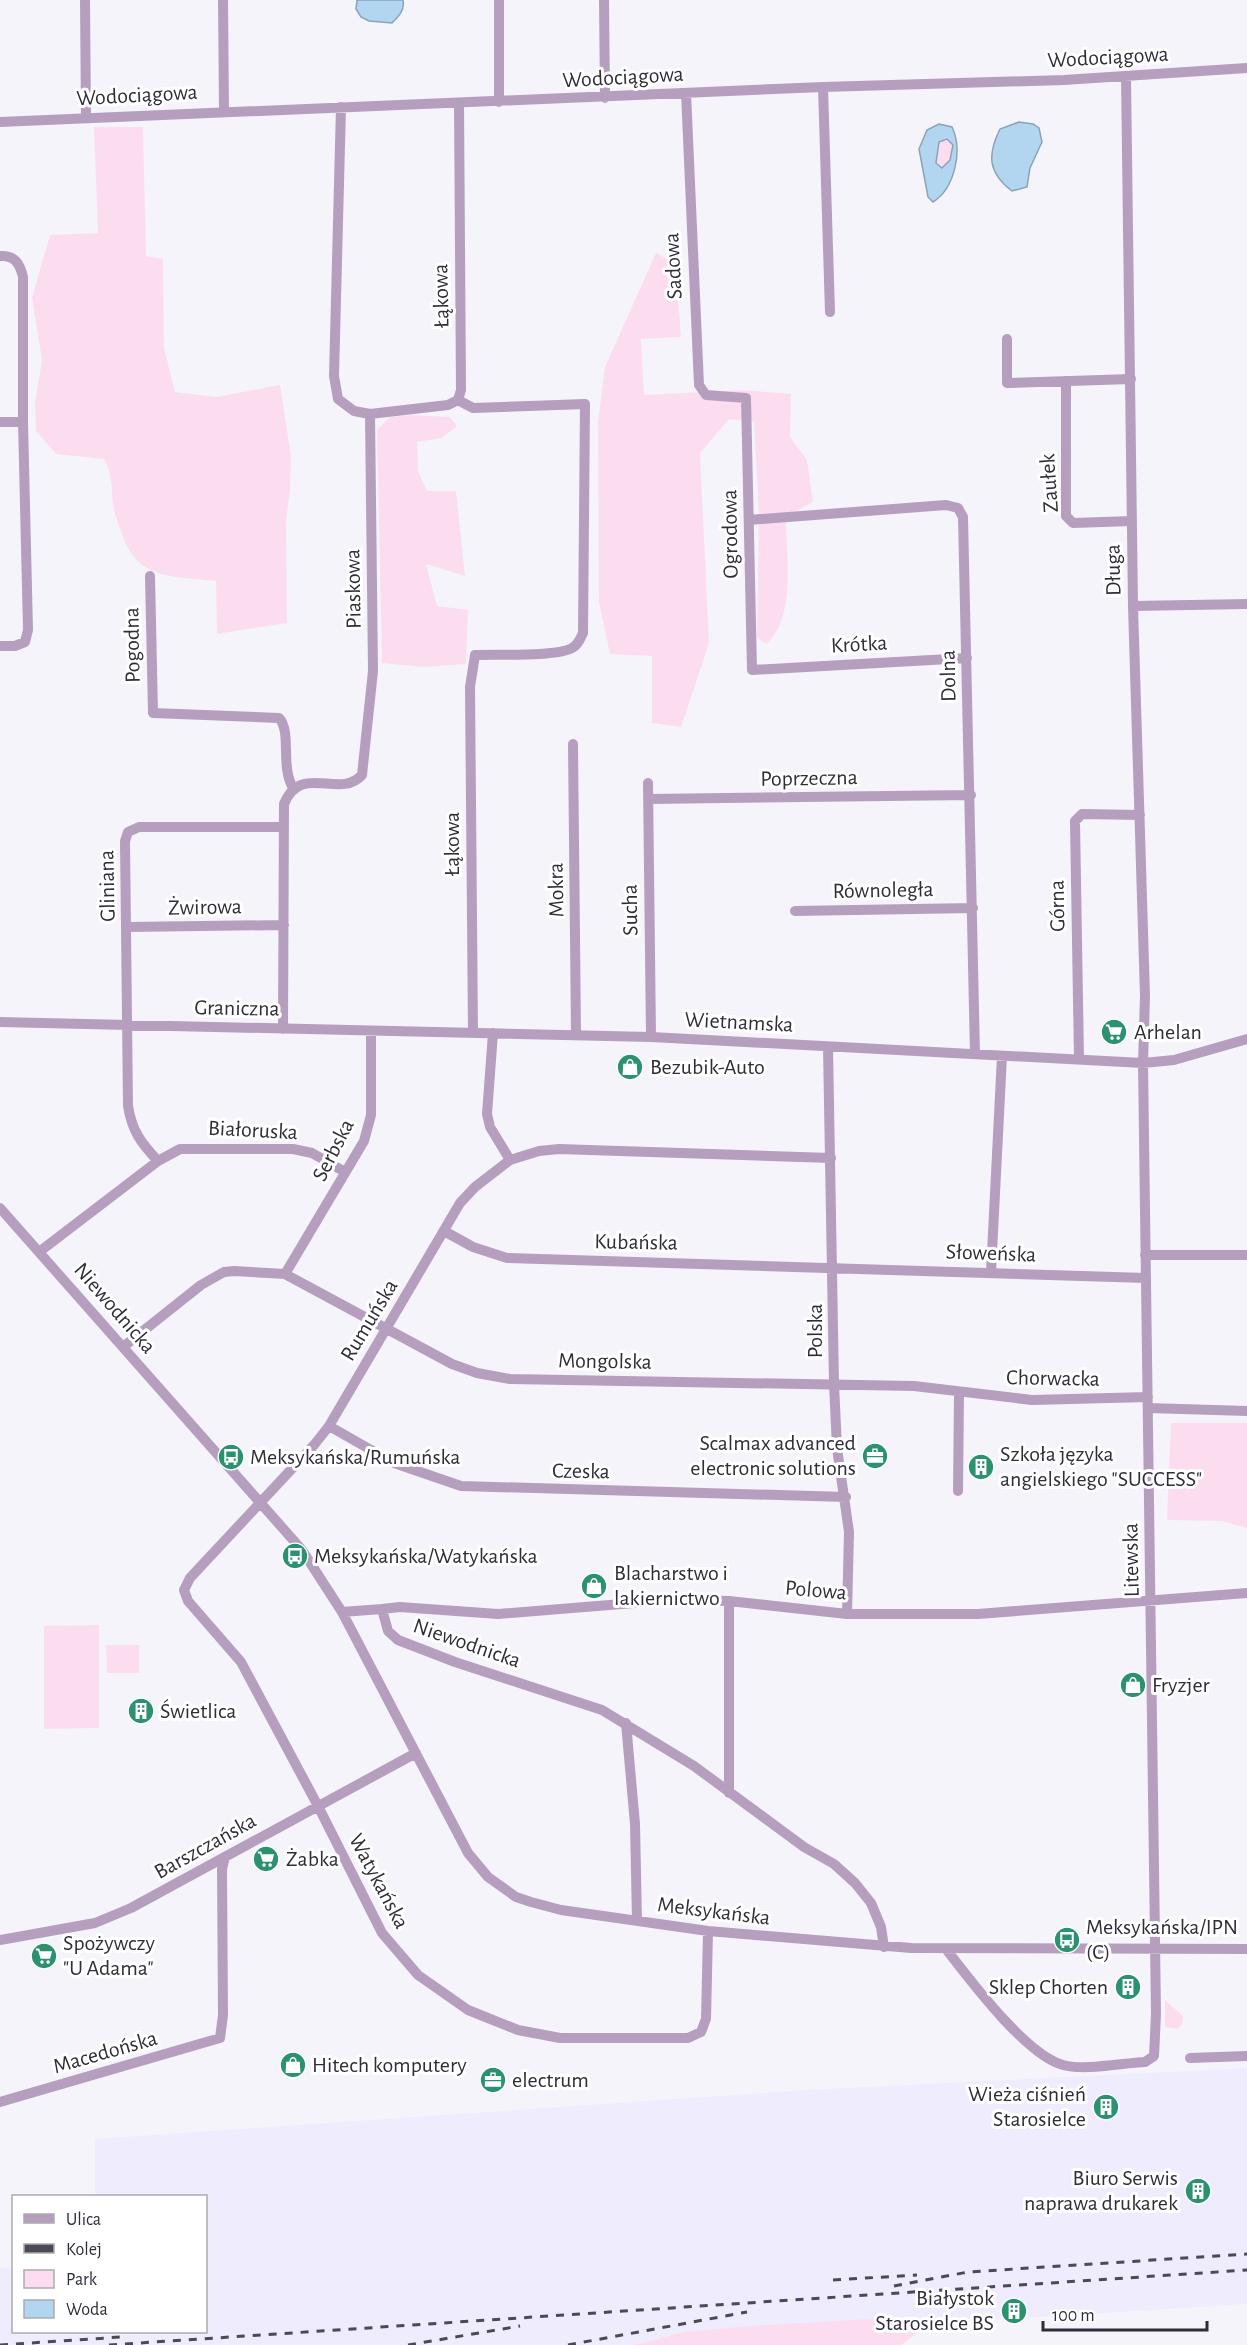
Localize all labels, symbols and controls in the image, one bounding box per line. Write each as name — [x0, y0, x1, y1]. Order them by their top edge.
street label: Wodociągowa — [1047, 43, 1169, 71]
street label: Wodociągowa — [562, 63, 684, 91]
street label: Wodociągowa — [76, 81, 198, 109]
street label: Sadowa — [660, 232, 686, 300]
street label: Łąkowa — [429, 264, 453, 328]
street label: Zaułek — [1036, 453, 1062, 513]
street label: Ogrodowa — [718, 489, 742, 579]
street label: Długa — [1102, 544, 1124, 596]
street label: Piaskowa — [341, 549, 365, 629]
street label: Pogodna — [120, 607, 144, 683]
street label: Krótka — [830, 632, 888, 656]
street label: Dolna — [937, 650, 959, 702]
street label: Poprzeczna — [760, 766, 858, 790]
street label: Łąkowa — [441, 812, 463, 876]
street label: Gliniana — [95, 850, 119, 922]
street label: Mokra — [545, 862, 567, 918]
street label: Równoległa — [832, 878, 934, 902]
street label: Górna — [1046, 880, 1068, 932]
street label: Sucha — [619, 884, 641, 936]
street label: Żwirowa — [168, 895, 242, 919]
street label: Graniczna — [194, 996, 280, 1020]
street label: Wietnamska — [684, 1008, 794, 1036]
supermarket icon: Arhelan — [1099, 1017, 1129, 1047]
place label: Arhelan — [1134, 1021, 1202, 1043]
shop icon: Bezubik-Auto — [615, 1052, 645, 1082]
place label: Bezubik-Auto — [650, 1056, 765, 1078]
street label: Serbska — [308, 1115, 358, 1185]
street label: Białoruska — [208, 1117, 298, 1143]
street label: Kubańska — [594, 1230, 678, 1254]
street label: Słoweńska — [945, 1240, 1037, 1266]
street label: Niewodnicka — [70, 1258, 160, 1358]
street label: Rumuńska — [336, 1275, 402, 1365]
street label: Polska — [804, 1304, 826, 1358]
street label: Mongolska — [558, 1349, 652, 1373]
street label: Chorwacka — [1006, 1366, 1100, 1390]
place label: Scalmax advanced electronic solutions — [690, 1432, 856, 1479]
office icon: Scalmax advanced electronic solutions — [860, 1441, 890, 1471]
bus stop icon: Meksykańska/Rumuńska — [216, 1442, 246, 1472]
place label: Szkoła języka angielskiego "SUCCESS" — [1000, 1443, 1202, 1490]
place label: Meksykańska/Rumuńska — [250, 1446, 460, 1468]
building icon: Szkoła języka angielskiego "SUCCESS" — [966, 1452, 996, 1482]
street label: Czeska — [552, 1459, 610, 1483]
street label: Litewska — [1119, 1523, 1143, 1597]
bus stop icon: Meksykańska/Watykańska — [280, 1541, 310, 1571]
place label: Meksykańska/Watykańska — [314, 1545, 538, 1567]
place label: Blacharstwo i lakiernictwo — [614, 1562, 728, 1609]
shop icon: Blacharstwo i lakiernictwo — [579, 1571, 609, 1601]
street label: Polowa — [784, 1576, 848, 1604]
street label: Niewodnicka — [410, 1614, 524, 1672]
shop icon: Fryzjer — [1118, 1670, 1148, 1700]
place label: Fryzjer — [1152, 1674, 1210, 1696]
building icon: Świetlica — [126, 1696, 156, 1726]
place label: Świetlica — [160, 1698, 236, 1722]
street label: Barszczańska — [150, 1809, 260, 1883]
street label: Watykańska — [345, 1830, 413, 1932]
supermarket icon: Żabka — [251, 1844, 281, 1874]
place label: Żabka — [286, 1848, 339, 1870]
street label: Meksykańska — [656, 1893, 772, 1929]
place label: Meksykańska/IPN (C) — [1086, 1916, 1238, 1963]
bus stop icon: Meksykańska/IPN (C) — [1052, 1925, 1082, 1955]
place label: Spożywczy "U Adama" — [63, 1932, 156, 1979]
supermarket icon: Spożywczy "U Adama" — [29, 1941, 59, 1971]
building icon: Sklep Chorten — [1113, 1972, 1143, 2002]
place label: Sklep Chorten — [989, 1976, 1108, 1998]
street label: Macedońska — [50, 2027, 160, 2077]
shop icon: Hitech komputery — [278, 2050, 308, 2080]
place label: Hitech komputery — [312, 2054, 467, 2076]
office icon: electrum — [478, 2065, 508, 2095]
place label: electrum — [512, 2069, 589, 2091]
place label: Wieża ciśnień Starosielce — [968, 2083, 1086, 2130]
building icon: Wieża ciśnień Starosielce — [1091, 2092, 1121, 2122]
place label: Biuro Serwis naprawa drukarek — [1024, 2167, 1178, 2214]
building icon: Biuro Serwis naprawa drukarek — [1183, 2176, 1213, 2206]
legend — [12, 2195, 207, 2333]
text: Ulica — [66, 2211, 101, 2229]
text: Kolej — [66, 2241, 102, 2259]
text: Park — [66, 2271, 98, 2289]
place label: Białystok Starosielce BS — [875, 2287, 994, 2334]
scale bar — [1043, 2294, 1206, 2332]
building icon: Białystok Starosielce BS — [999, 2296, 1029, 2326]
text: Woda — [66, 2301, 108, 2319]
text: 100 m — [1052, 2307, 1095, 2325]

